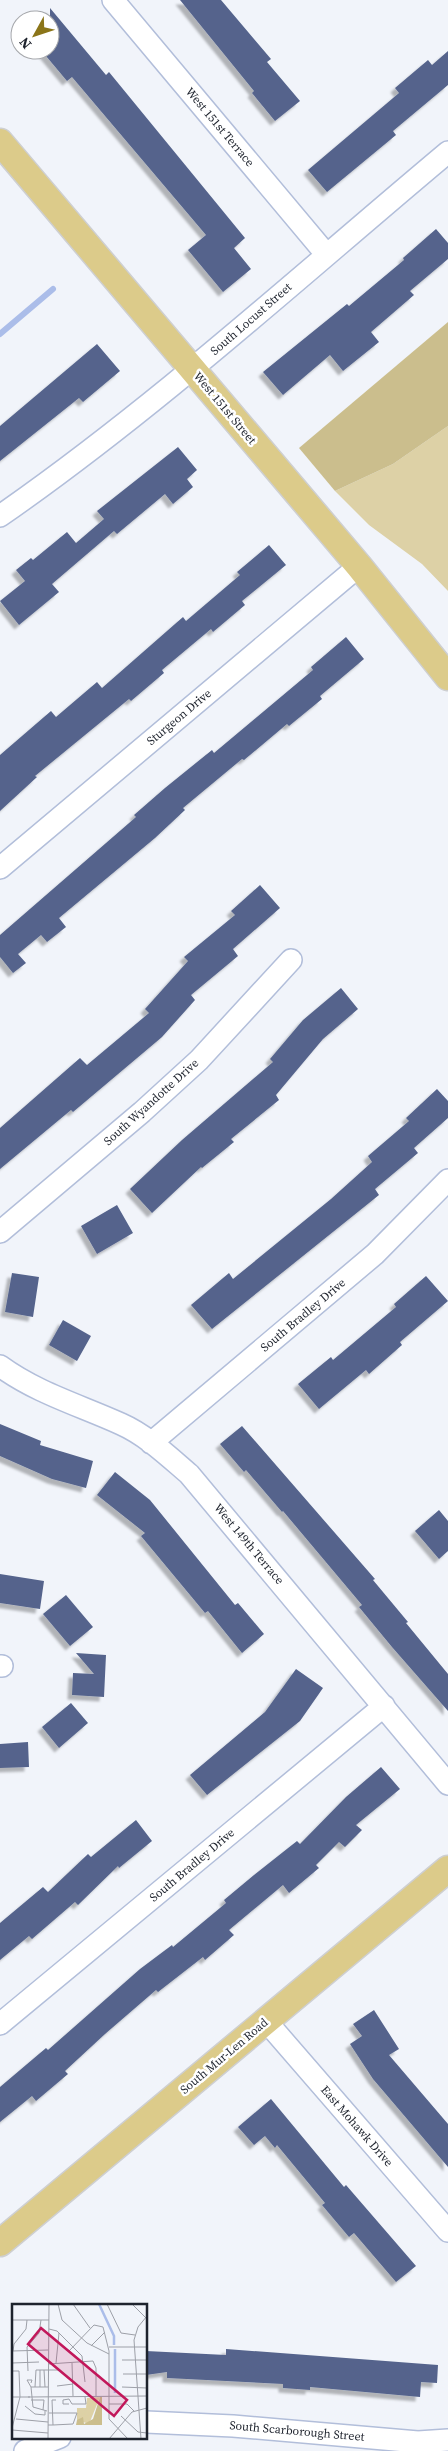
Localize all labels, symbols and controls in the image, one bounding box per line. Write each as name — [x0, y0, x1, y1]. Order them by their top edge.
north arrow — [10, 10, 60, 60]
text: N — [14, 33, 36, 54]
street label: West 151st Terrace — [182, 84, 258, 170]
street label: South Locust Street — [207, 279, 295, 359]
street label: West 151st Street — [190, 369, 260, 448]
street label: Sturgeon Drive — [143, 685, 215, 749]
street label: South Wyandotte Drive — [100, 1055, 202, 1149]
street label: South Bradley Drive — [257, 1275, 349, 1355]
street label: West 149th Terrace — [210, 1500, 288, 1588]
street label: South Bradley Drive — [146, 1825, 238, 1905]
street label: South Mur-Len Road — [177, 2014, 271, 2098]
street label: East Mohawk Drive — [317, 2082, 397, 2170]
inset map — [12, 2304, 148, 2438]
street label: South Scarborough Street — [229, 2417, 365, 2445]

